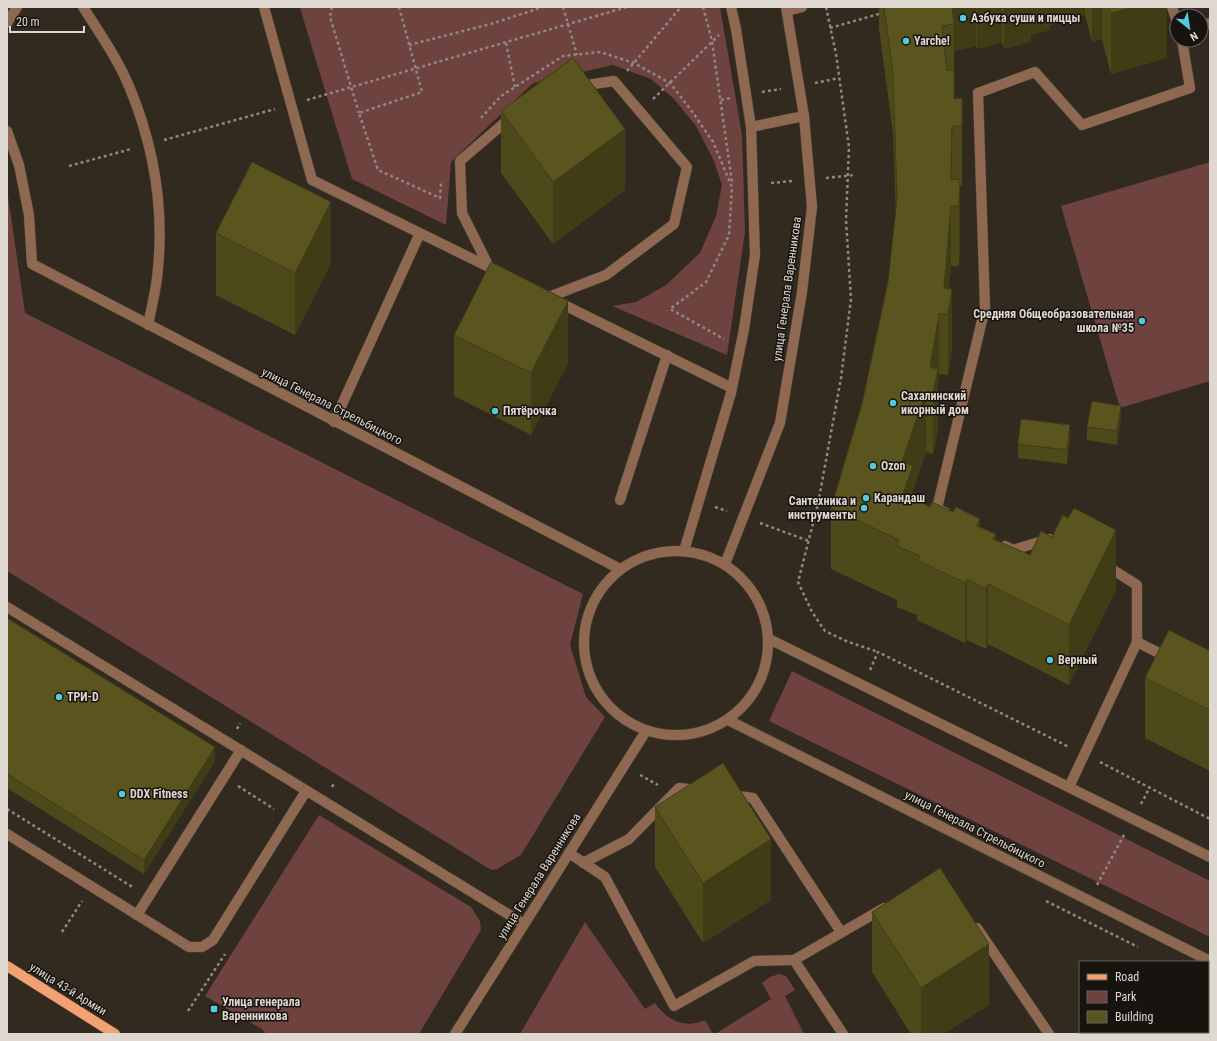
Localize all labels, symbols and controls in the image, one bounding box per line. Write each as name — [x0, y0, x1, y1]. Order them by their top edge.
scale bar — [10, 8, 84, 34]
north arrow — [1169, 8, 1209, 48]
place label: Азбука суши и пиццы — [971, 11, 1080, 25]
marker: Азбука суши и пиццы — [958, 13, 968, 23]
text: 20 m — [16, 15, 40, 29]
text: N — [1187, 29, 1200, 44]
place label: Yarche! — [914, 34, 950, 48]
marker: Yarche! — [901, 36, 911, 46]
street label: улица Генерала Варенникова — [770, 216, 804, 362]
place label: Средняя Общеобразовательная школа №35 — [973, 307, 1134, 335]
marker: Средняя Общеобразовательная школа №35 — [1137, 316, 1147, 326]
street label: улица Генерала Стрельбицкого — [259, 364, 405, 448]
place label: Сахалинский икорный дом — [901, 389, 969, 417]
marker: Сахалинский икорный дом — [888, 398, 898, 408]
place label: Пятёрочка — [503, 404, 557, 418]
marker: Пятёрочка — [490, 406, 500, 416]
place label: Ozon — [881, 459, 906, 473]
marker: Ozon — [868, 461, 878, 471]
place label: Карандаш — [874, 491, 925, 505]
marker: Карандаш — [861, 493, 871, 503]
place label: Сантехника и инструменты — [788, 494, 856, 522]
marker: Сантехника и инструменты — [859, 503, 869, 513]
place label: Верный — [1058, 653, 1097, 667]
marker: Верный — [1045, 655, 1055, 665]
place label: ТРИ-D — [67, 690, 99, 704]
marker: ТРИ-D — [54, 692, 64, 702]
place label: DDX Fitness — [130, 787, 188, 801]
street label: улица Генерала Стрельбицкого — [902, 787, 1048, 871]
marker: DDX Fitness — [117, 789, 127, 799]
street label: улица Генерала Варенникова — [494, 810, 584, 942]
street label: улица 43-й Армии — [27, 960, 109, 1018]
legend — [1079, 961, 1209, 1033]
text: Road — [1115, 970, 1139, 984]
text: Park — [1115, 990, 1137, 1004]
place label: Улица генерала Варенникова — [222, 995, 301, 1023]
marker: Улица генерала Варенникова — [209, 1004, 219, 1014]
text: Building — [1115, 1010, 1153, 1024]

